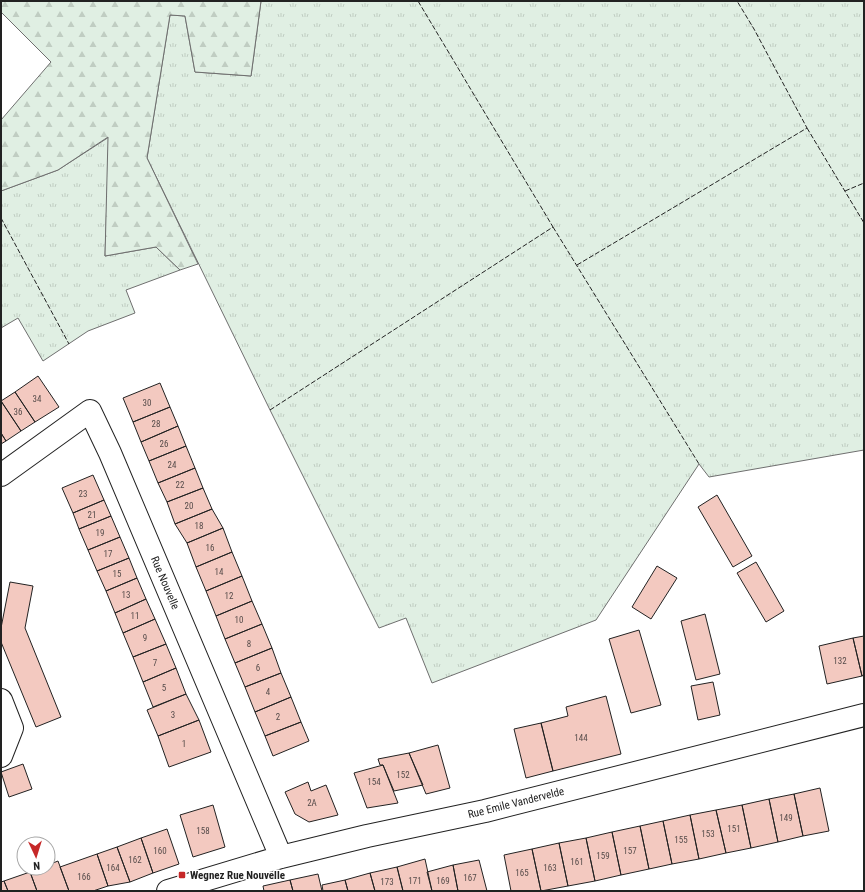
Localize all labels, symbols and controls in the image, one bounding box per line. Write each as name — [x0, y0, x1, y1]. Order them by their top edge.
house number: 34 — [33, 394, 42, 404]
house number: 30 — [143, 398, 151, 408]
house number: 36 — [14, 407, 22, 417]
house number: 28 — [152, 419, 160, 429]
house number: 26 — [160, 439, 168, 449]
house number: 24 — [168, 460, 177, 470]
house number: 22 — [176, 480, 185, 490]
house number: 23 — [79, 489, 87, 499]
house number: 20 — [185, 501, 193, 511]
house number: 21 — [88, 510, 96, 520]
house number: 18 — [195, 521, 203, 531]
house number: 19 — [96, 528, 104, 538]
house number: 16 — [206, 543, 214, 553]
house number: 17 — [104, 549, 113, 559]
street label: Rue Nouvelle — [148, 554, 182, 612]
house number: 14 — [215, 567, 224, 577]
house number: 15 — [113, 569, 122, 579]
house number: 13 — [122, 590, 130, 600]
house number: 12 — [225, 591, 234, 601]
house number: 11 — [131, 611, 139, 621]
house number: 10 — [235, 615, 243, 625]
house number: 9 — [143, 633, 147, 643]
house number: 8 — [247, 639, 251, 649]
house number: 132 — [833, 656, 847, 666]
house number: 7 — [153, 658, 158, 668]
house number: 6 — [256, 663, 260, 673]
house number: 5 — [162, 683, 167, 693]
house number: 4 — [266, 687, 271, 697]
house number: 3 — [171, 710, 175, 720]
house number: 2 — [276, 712, 281, 722]
house number: 144 — [574, 733, 588, 743]
house number: 1 — [182, 739, 186, 749]
house number: 152 — [396, 770, 410, 780]
house number: 154 — [367, 777, 381, 787]
street label: Rue Emile Vandervelde — [466, 785, 566, 821]
house number: 2A — [307, 798, 317, 808]
house number: 149 — [779, 813, 793, 823]
house number: 151 — [727, 824, 741, 834]
house number: 158 — [196, 826, 210, 836]
house number: 153 — [701, 829, 715, 839]
house number: 155 — [674, 835, 688, 845]
north arrow — [16, 836, 56, 876]
house number: 160 — [153, 846, 167, 856]
house number: 157 — [623, 846, 637, 856]
house number: 159 — [596, 851, 610, 861]
house number: 162 — [128, 855, 142, 865]
house number: 161 — [570, 857, 584, 867]
text: N — [33, 859, 40, 872]
house number: 164 — [106, 863, 120, 873]
house number: 163 — [543, 863, 557, 873]
house number: 165 — [515, 868, 529, 878]
place label: Wegnez Rue Nouvelle — [190, 869, 285, 882]
marker: Wegnez Rue Nouvelle — [177, 870, 187, 880]
house number: 166 — [77, 872, 91, 882]
house number: 167 — [463, 873, 477, 883]
house number: 171 — [408, 876, 422, 886]
house number: 169 — [436, 876, 450, 886]
house number: 173 — [380, 877, 394, 887]

